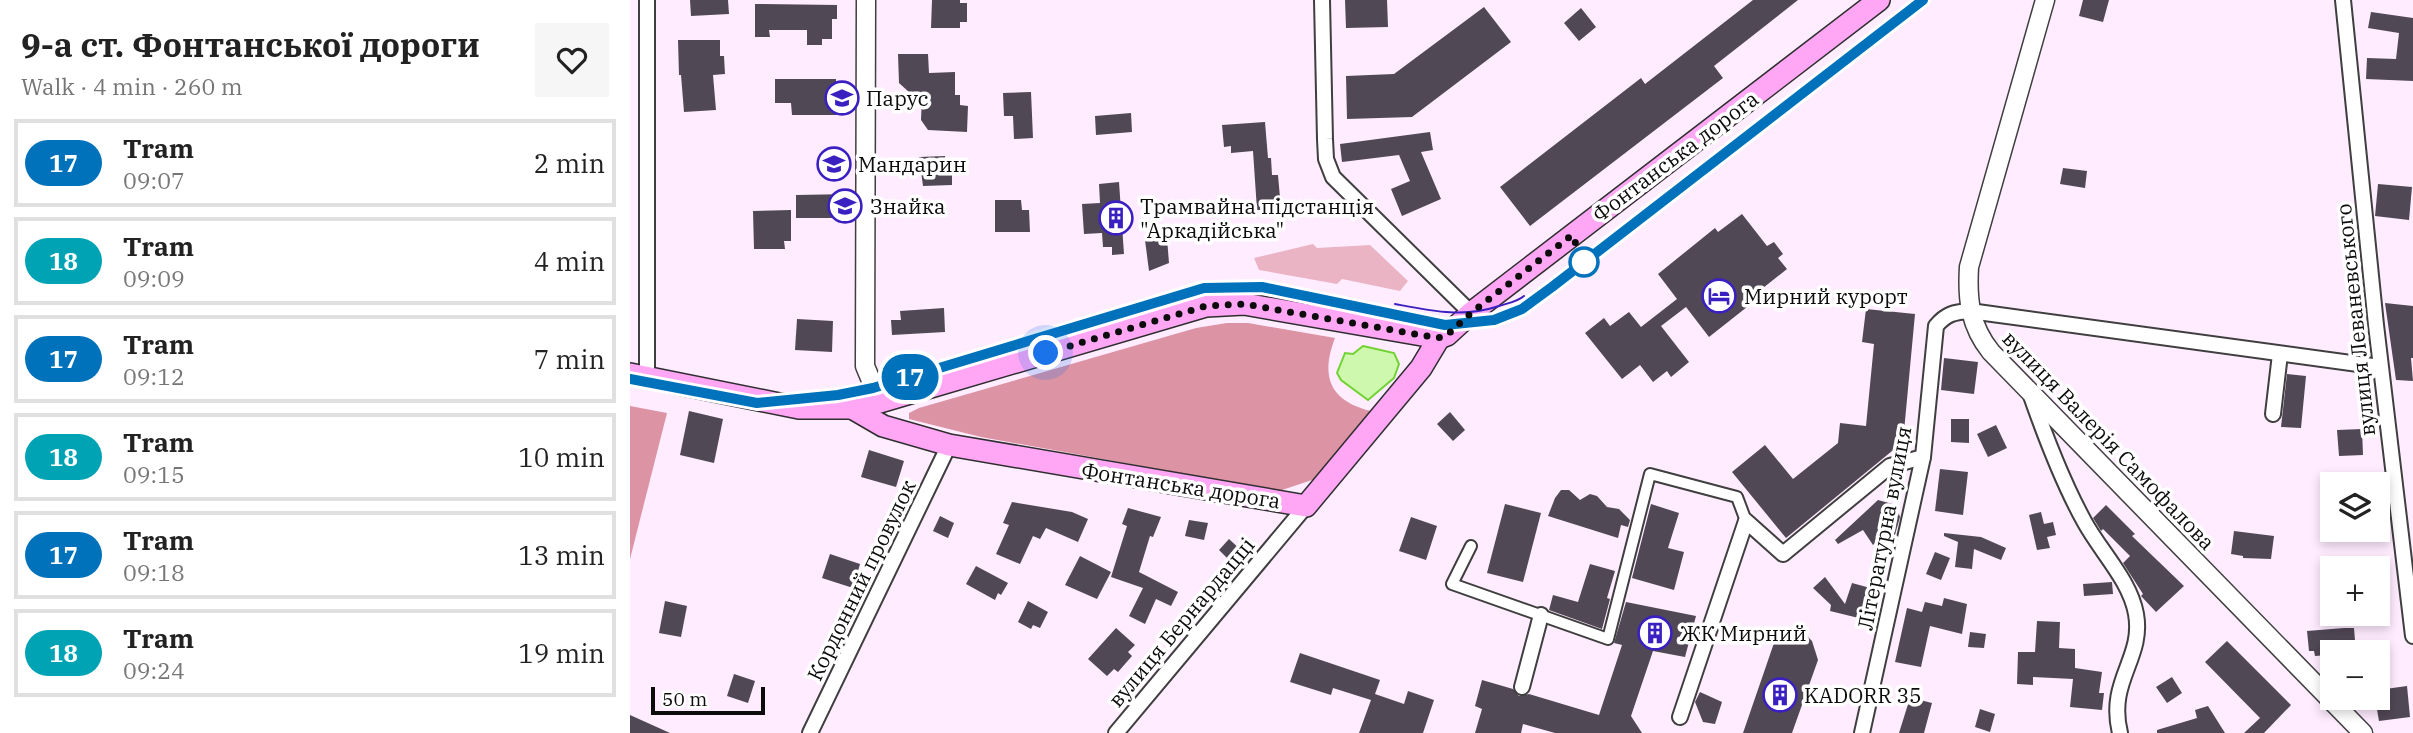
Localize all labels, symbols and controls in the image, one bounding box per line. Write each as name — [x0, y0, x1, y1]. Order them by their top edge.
text: 9-а ст. Фонтанської дороги — [21, 23, 480, 66]
button: heart — [535, 23, 609, 97]
text: Walk · 4 min · 260 m — [21, 71, 243, 101]
school or university icon: Парус — [823, 79, 861, 117]
place label: Парус — [866, 84, 929, 112]
street label: Фонтанська дорога — [1586, 84, 1764, 228]
text: Tram — [123, 131, 194, 165]
school or university icon: Мандарин — [815, 145, 853, 183]
text: 2 min — [534, 146, 605, 180]
text: 17 — [49, 147, 78, 179]
place label: Мандарин — [858, 150, 967, 178]
text: 09:07 — [123, 165, 185, 195]
school or university icon: Знайка — [826, 187, 864, 225]
place label: Знайка — [870, 192, 945, 220]
place label: Трамвайна підстанція "Аркадійська" — [1140, 192, 1374, 244]
building icon: Трамвайна підстанція "Аркадійська" — [1097, 199, 1135, 237]
street label: вулиця Леваневського — [2329, 202, 2381, 438]
text: Tram — [123, 229, 194, 263]
text: 4 min — [534, 244, 605, 278]
text: 18 — [49, 245, 78, 277]
unlabelled marker — [1569, 247, 1599, 277]
text: 09:09 — [123, 263, 185, 293]
hotel icon: Мирний курорт — [1700, 277, 1738, 315]
place label: Мирний курорт — [1744, 282, 1908, 310]
street label: вулиця Валерія Самофалова — [1997, 324, 2221, 556]
text: Tram — [123, 327, 194, 361]
your location — [1028, 335, 1063, 370]
text: 7 min — [534, 342, 605, 376]
text: 17 — [49, 343, 78, 375]
line badge: 17 — [878, 354, 942, 400]
text: 09:12 — [123, 361, 185, 391]
text: 17 — [896, 361, 924, 393]
street label: Літературна вулиця — [1850, 424, 1918, 632]
text: Tram — [123, 425, 194, 459]
text: 10 min — [518, 440, 605, 474]
text: 18 — [49, 441, 78, 473]
street label: Фонтанська дорога — [1079, 455, 1283, 515]
text: 09:15 — [123, 459, 185, 489]
map controls — [2320, 472, 2390, 710]
button: layers — [2320, 472, 2390, 542]
street label: Кордонний провулок — [800, 475, 922, 685]
text: Tram — [123, 523, 194, 557]
street label: вулиця Бернардацці — [1102, 531, 1260, 713]
text: 13 min — [518, 538, 605, 572]
text: 17 — [49, 539, 78, 571]
button: + — [2320, 556, 2390, 626]
text: 09:18 — [123, 557, 185, 587]
building icon: ЖК Мирний — [1636, 614, 1674, 652]
place label: ЖК Мирний — [1680, 619, 1807, 647]
text: Tram — [123, 621, 194, 655]
text: 19 min — [518, 636, 605, 670]
text: 18 — [49, 637, 78, 669]
button: − — [2320, 640, 2390, 710]
text: 09:24 — [123, 655, 185, 685]
building icon: KADORR 35 — [1761, 676, 1799, 714]
place label: KADORR 35 — [1804, 681, 1922, 709]
scale bar — [651, 684, 765, 716]
text: 50 m — [662, 687, 707, 711]

